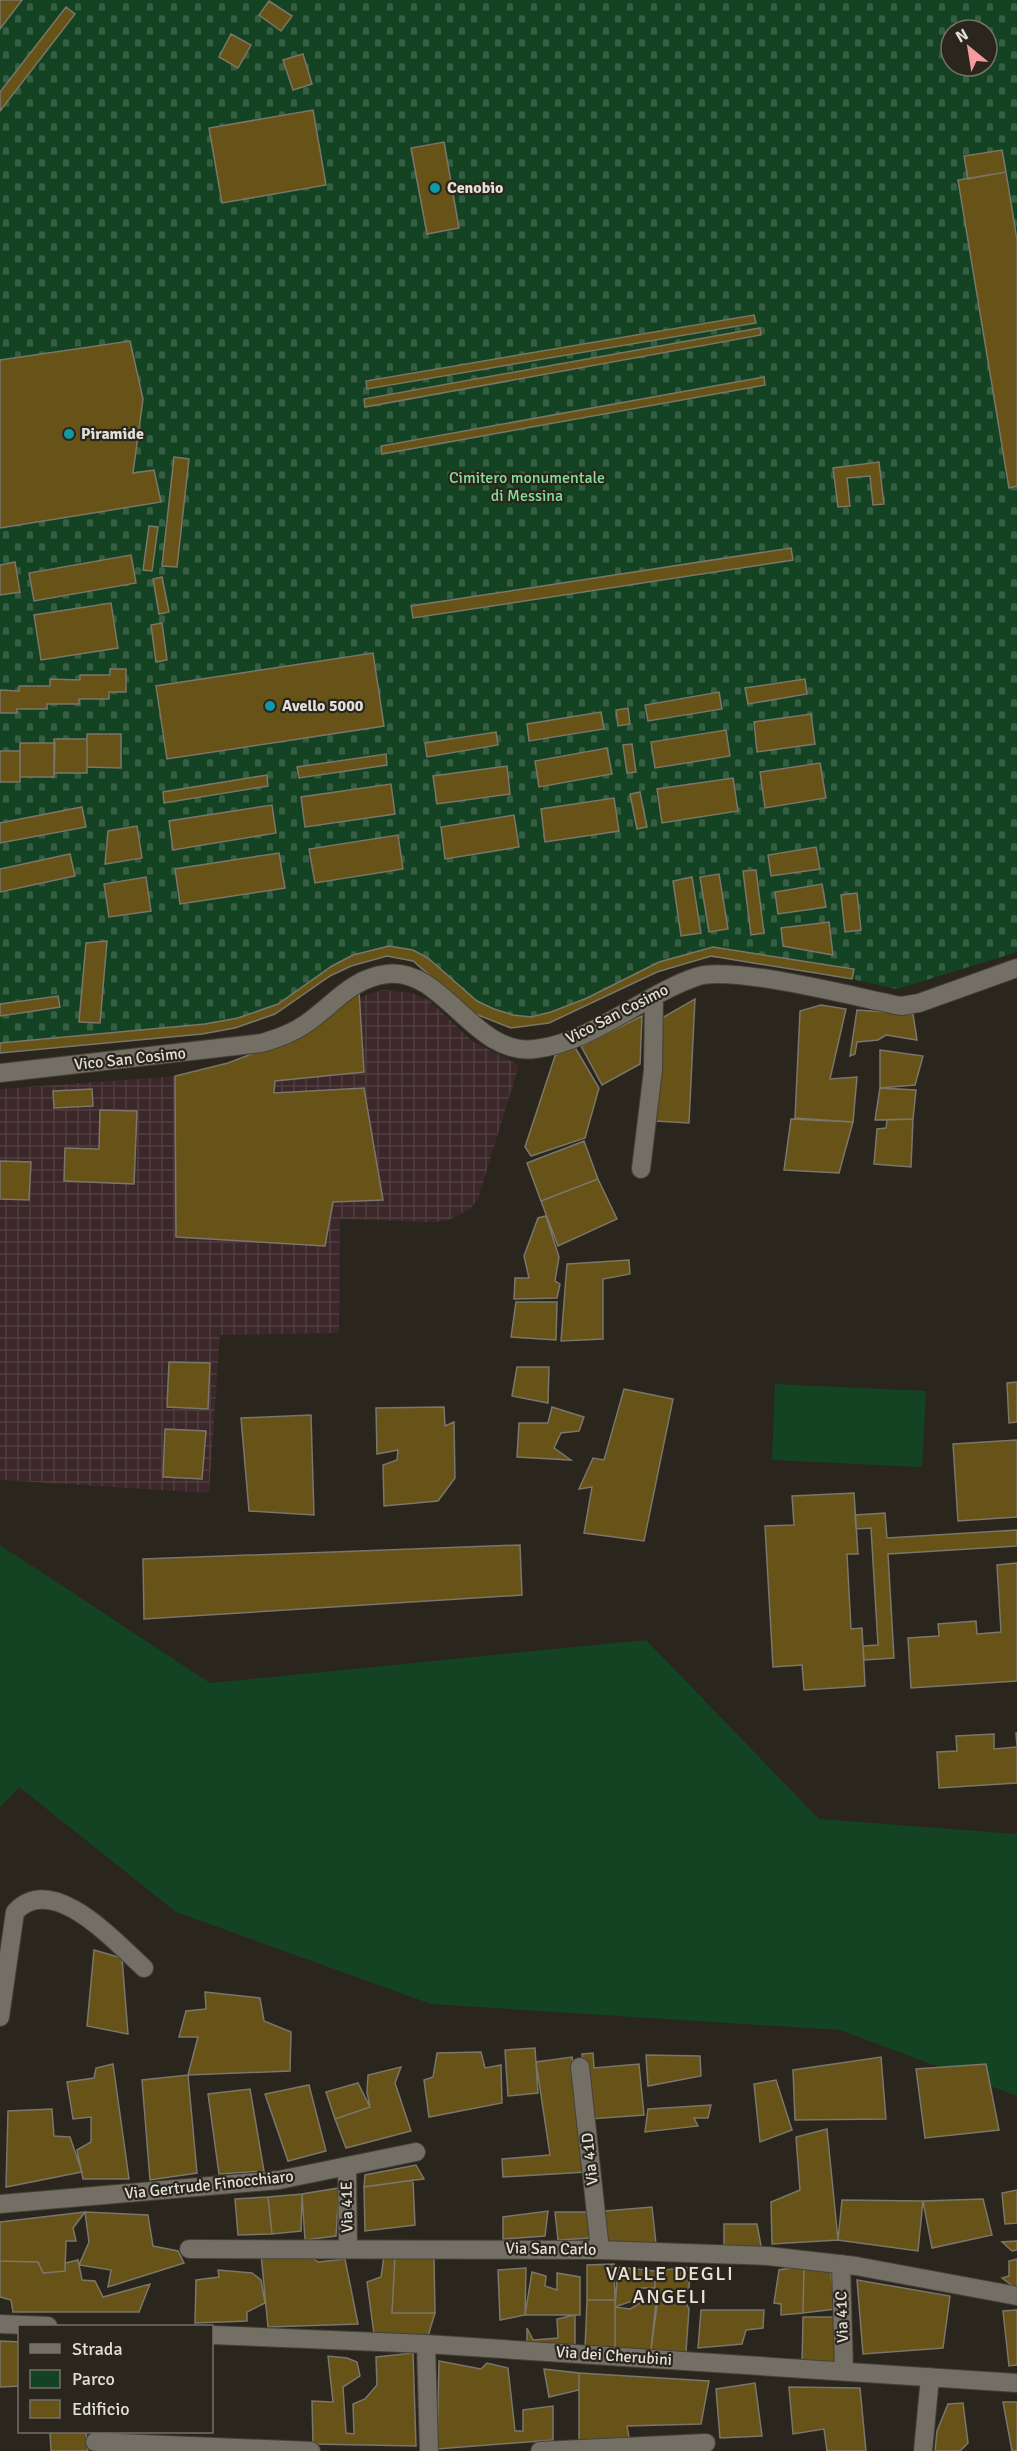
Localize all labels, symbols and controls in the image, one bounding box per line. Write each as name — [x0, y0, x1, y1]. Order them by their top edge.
north arrow — [939, 18, 999, 78]
text: N — [952, 24, 972, 47]
place label: Cenobio — [447, 178, 503, 198]
marker: Cenobio — [428, 181, 442, 195]
place label: Piramide — [81, 424, 144, 444]
marker: Piramide — [62, 427, 76, 441]
park label: Cimitero monumentale di Messina — [449, 468, 605, 506]
place label: Avello 5000 — [282, 696, 364, 716]
marker: Avello 5000 — [263, 699, 277, 713]
street label: Vico San Cosimo — [562, 980, 672, 1048]
street label: Vico San Cosimo — [73, 1043, 187, 1075]
street label: Via 41D — [577, 2132, 603, 2186]
street label: Via Gertrude Finocchiaro — [124, 2166, 294, 2204]
street label: Via 41E — [337, 2181, 357, 2233]
street label: Via San Carlo — [505, 2238, 597, 2260]
district label: VALLE DEGLI ANGELI — [606, 2261, 734, 2309]
street label: Via 41C — [831, 2290, 853, 2343]
legend — [18, 2325, 213, 2433]
text: Strada — [72, 2338, 123, 2360]
street label: Via dei Cherubini — [555, 2342, 673, 2370]
text: Parco — [72, 2368, 115, 2390]
text: Edificio — [72, 2398, 130, 2420]

